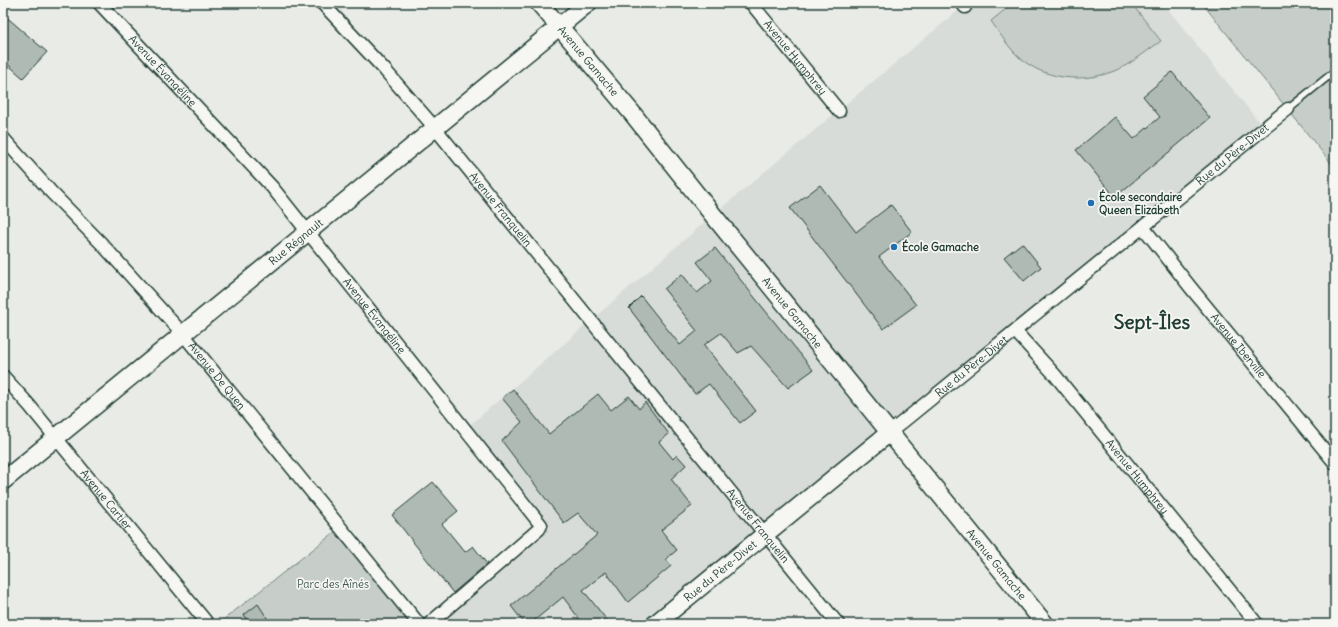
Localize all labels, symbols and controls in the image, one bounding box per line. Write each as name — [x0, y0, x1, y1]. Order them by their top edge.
street label: Avenue Humphrey — [761, 17, 830, 98]
street label: Avenue Gamache — [555, 23, 622, 99]
street label: Avenue Évangéline — [126, 32, 200, 110]
street label: Rue du Père-Divet — [1193, 121, 1272, 188]
street label: Avenue Franquelin — [466, 169, 535, 249]
place label: École secondaire Queen Elizabeth — [1099, 189, 1182, 217]
marker: École secondaire Queen Elizabeth — [1086, 198, 1096, 208]
street label: Rue Régnault — [266, 215, 326, 268]
place label: École Gamache — [902, 239, 979, 254]
marker: École Gamache — [889, 242, 899, 252]
street label: Avenue Gamache — [759, 274, 825, 351]
street label: Avenue Évangéline — [340, 275, 409, 357]
district label: Sept-Îles — [1114, 309, 1191, 334]
street label: Avenue Iberville — [1208, 310, 1269, 381]
street label: Rue du Père-Divet — [932, 332, 1011, 400]
street label: Avenue De Quen — [185, 339, 249, 412]
street label: Avenue Humphrey — [1103, 436, 1172, 517]
street label: Avenue Cartier — [77, 466, 135, 533]
street label: Avenue Franquelin — [724, 485, 793, 566]
street label: Avenue Gamache — [963, 526, 1029, 603]
street label: Rue du Père-Divet — [681, 537, 759, 605]
park label: Parc des Aînés — [297, 577, 369, 591]

